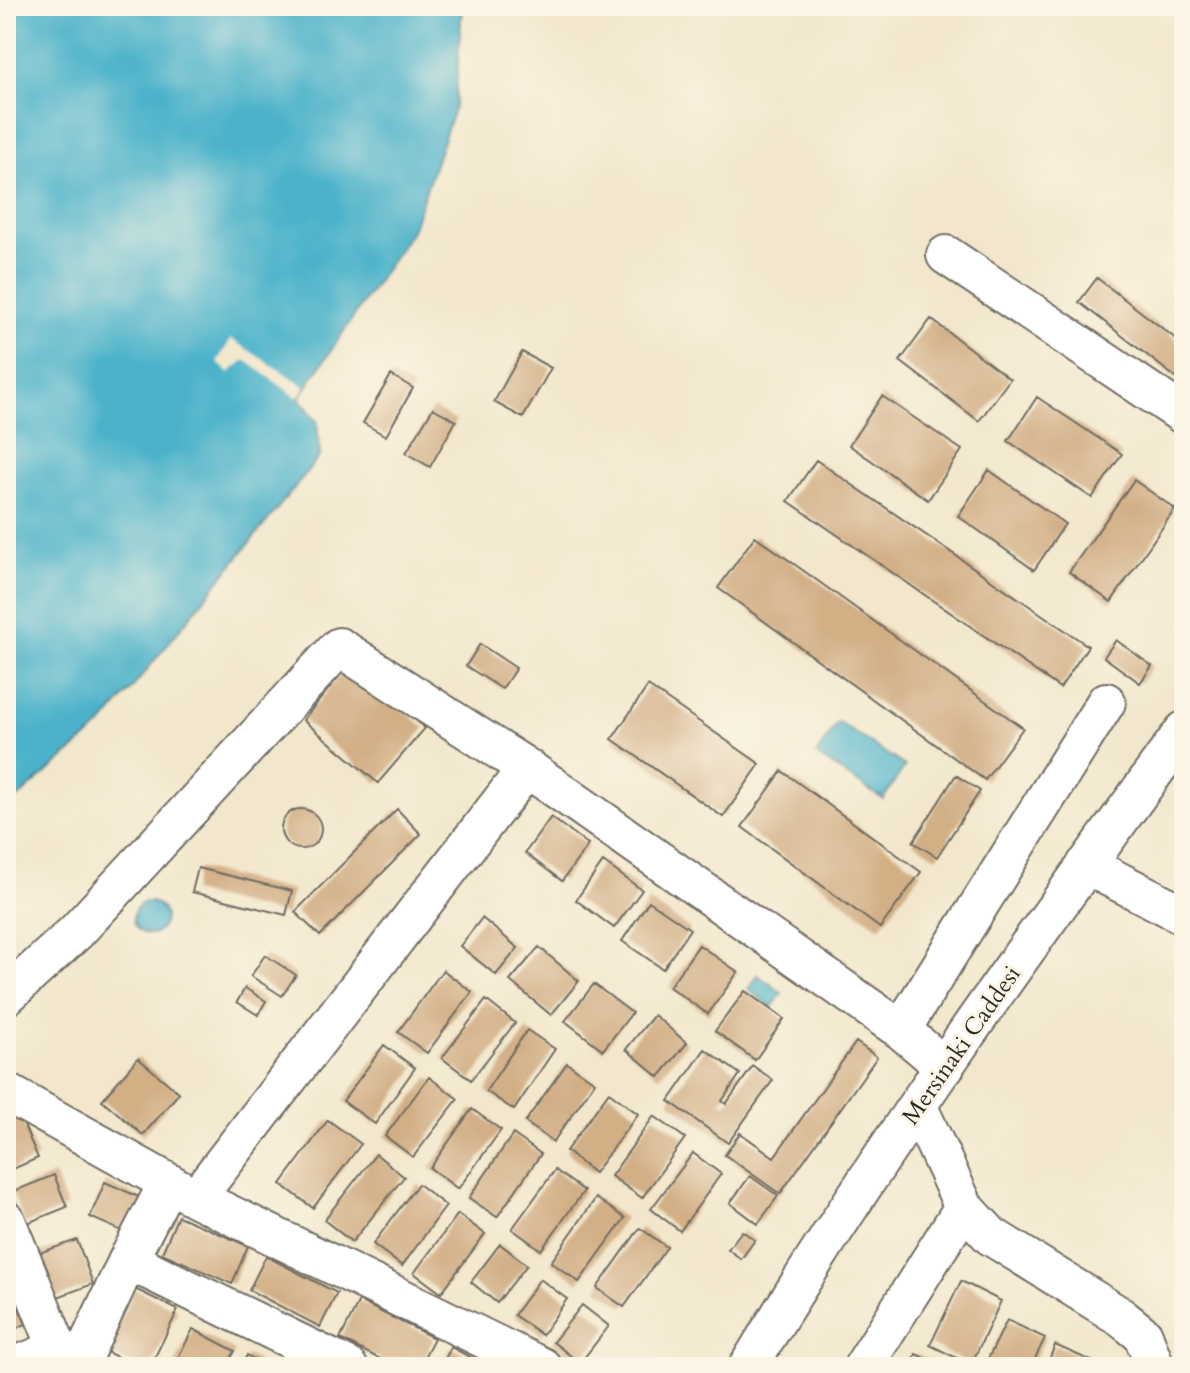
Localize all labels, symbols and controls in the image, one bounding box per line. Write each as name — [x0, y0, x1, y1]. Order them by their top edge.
street label: Mersinaki Caddesi — [894, 959, 1029, 1131]

